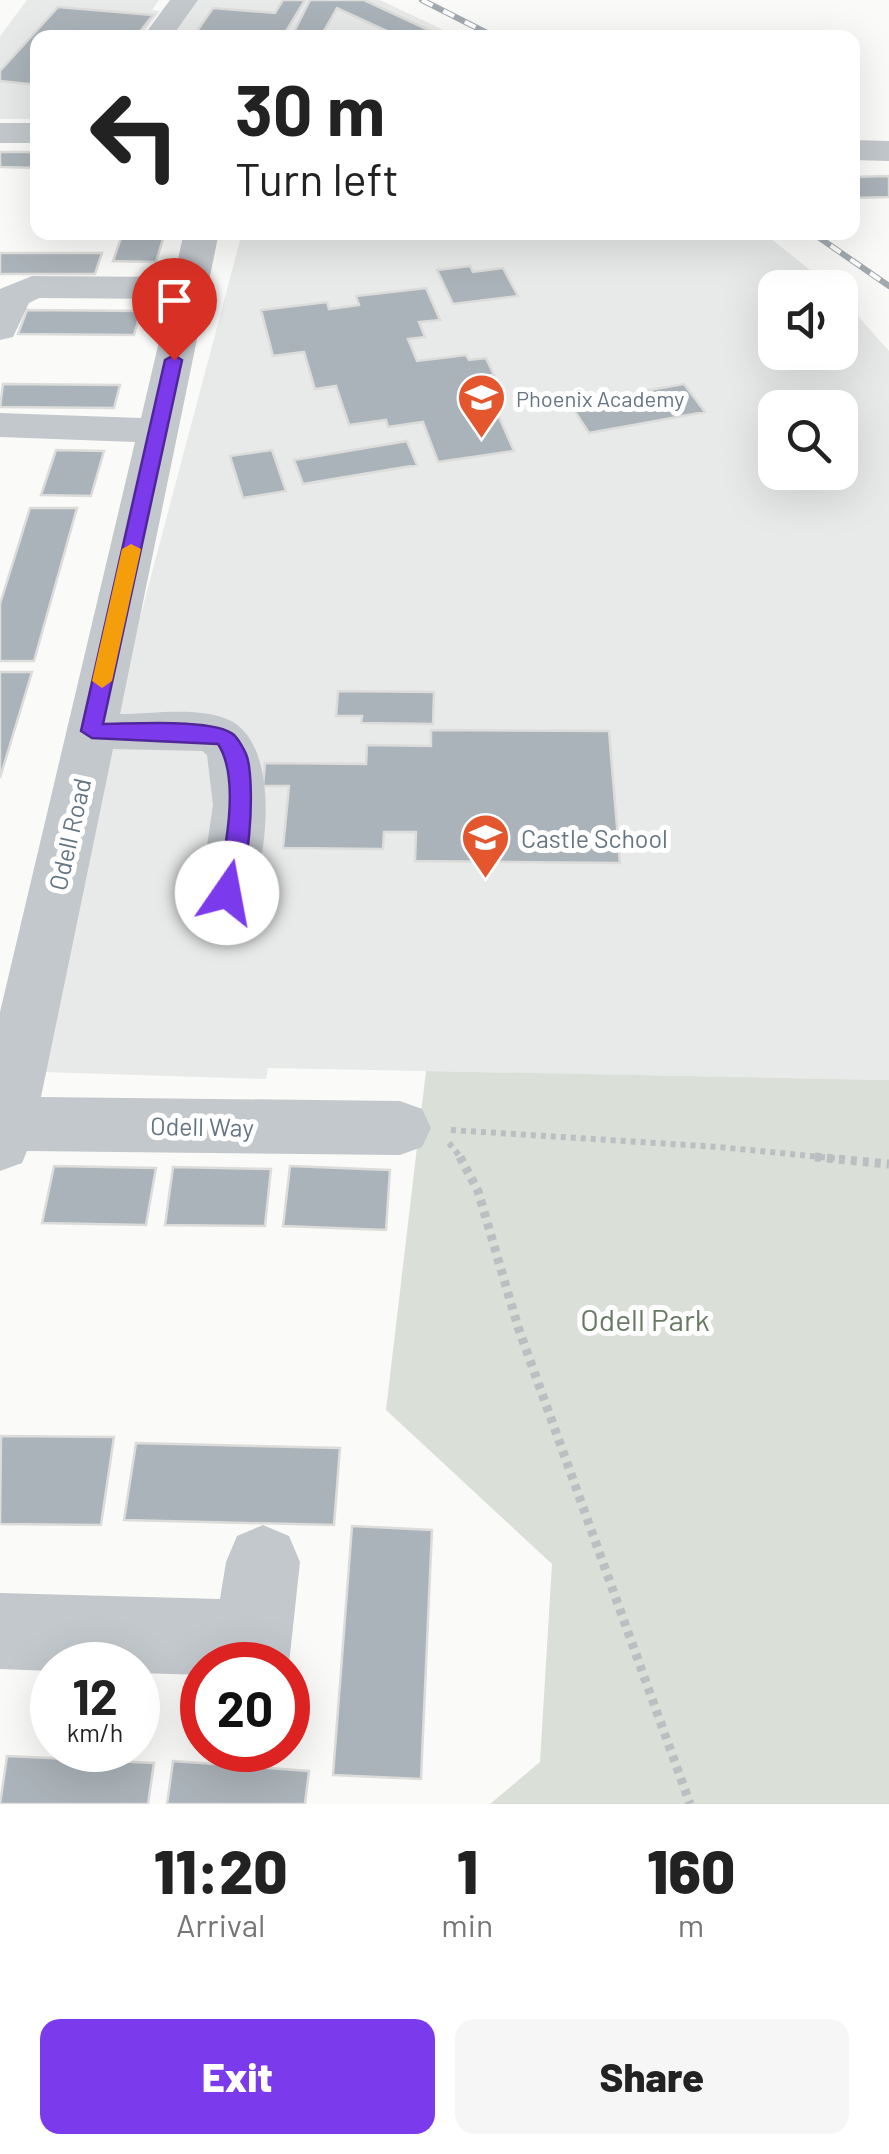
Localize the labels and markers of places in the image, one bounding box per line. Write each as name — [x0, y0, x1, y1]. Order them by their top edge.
pin — [132, 258, 217, 361]
school or university icon: Phoenix Academy — [455, 372, 507, 440]
place label: Phoenix Academy — [516, 385, 684, 411]
school or university icon: Castle School — [460, 812, 512, 880]
place label: Castle School — [521, 823, 668, 853]

